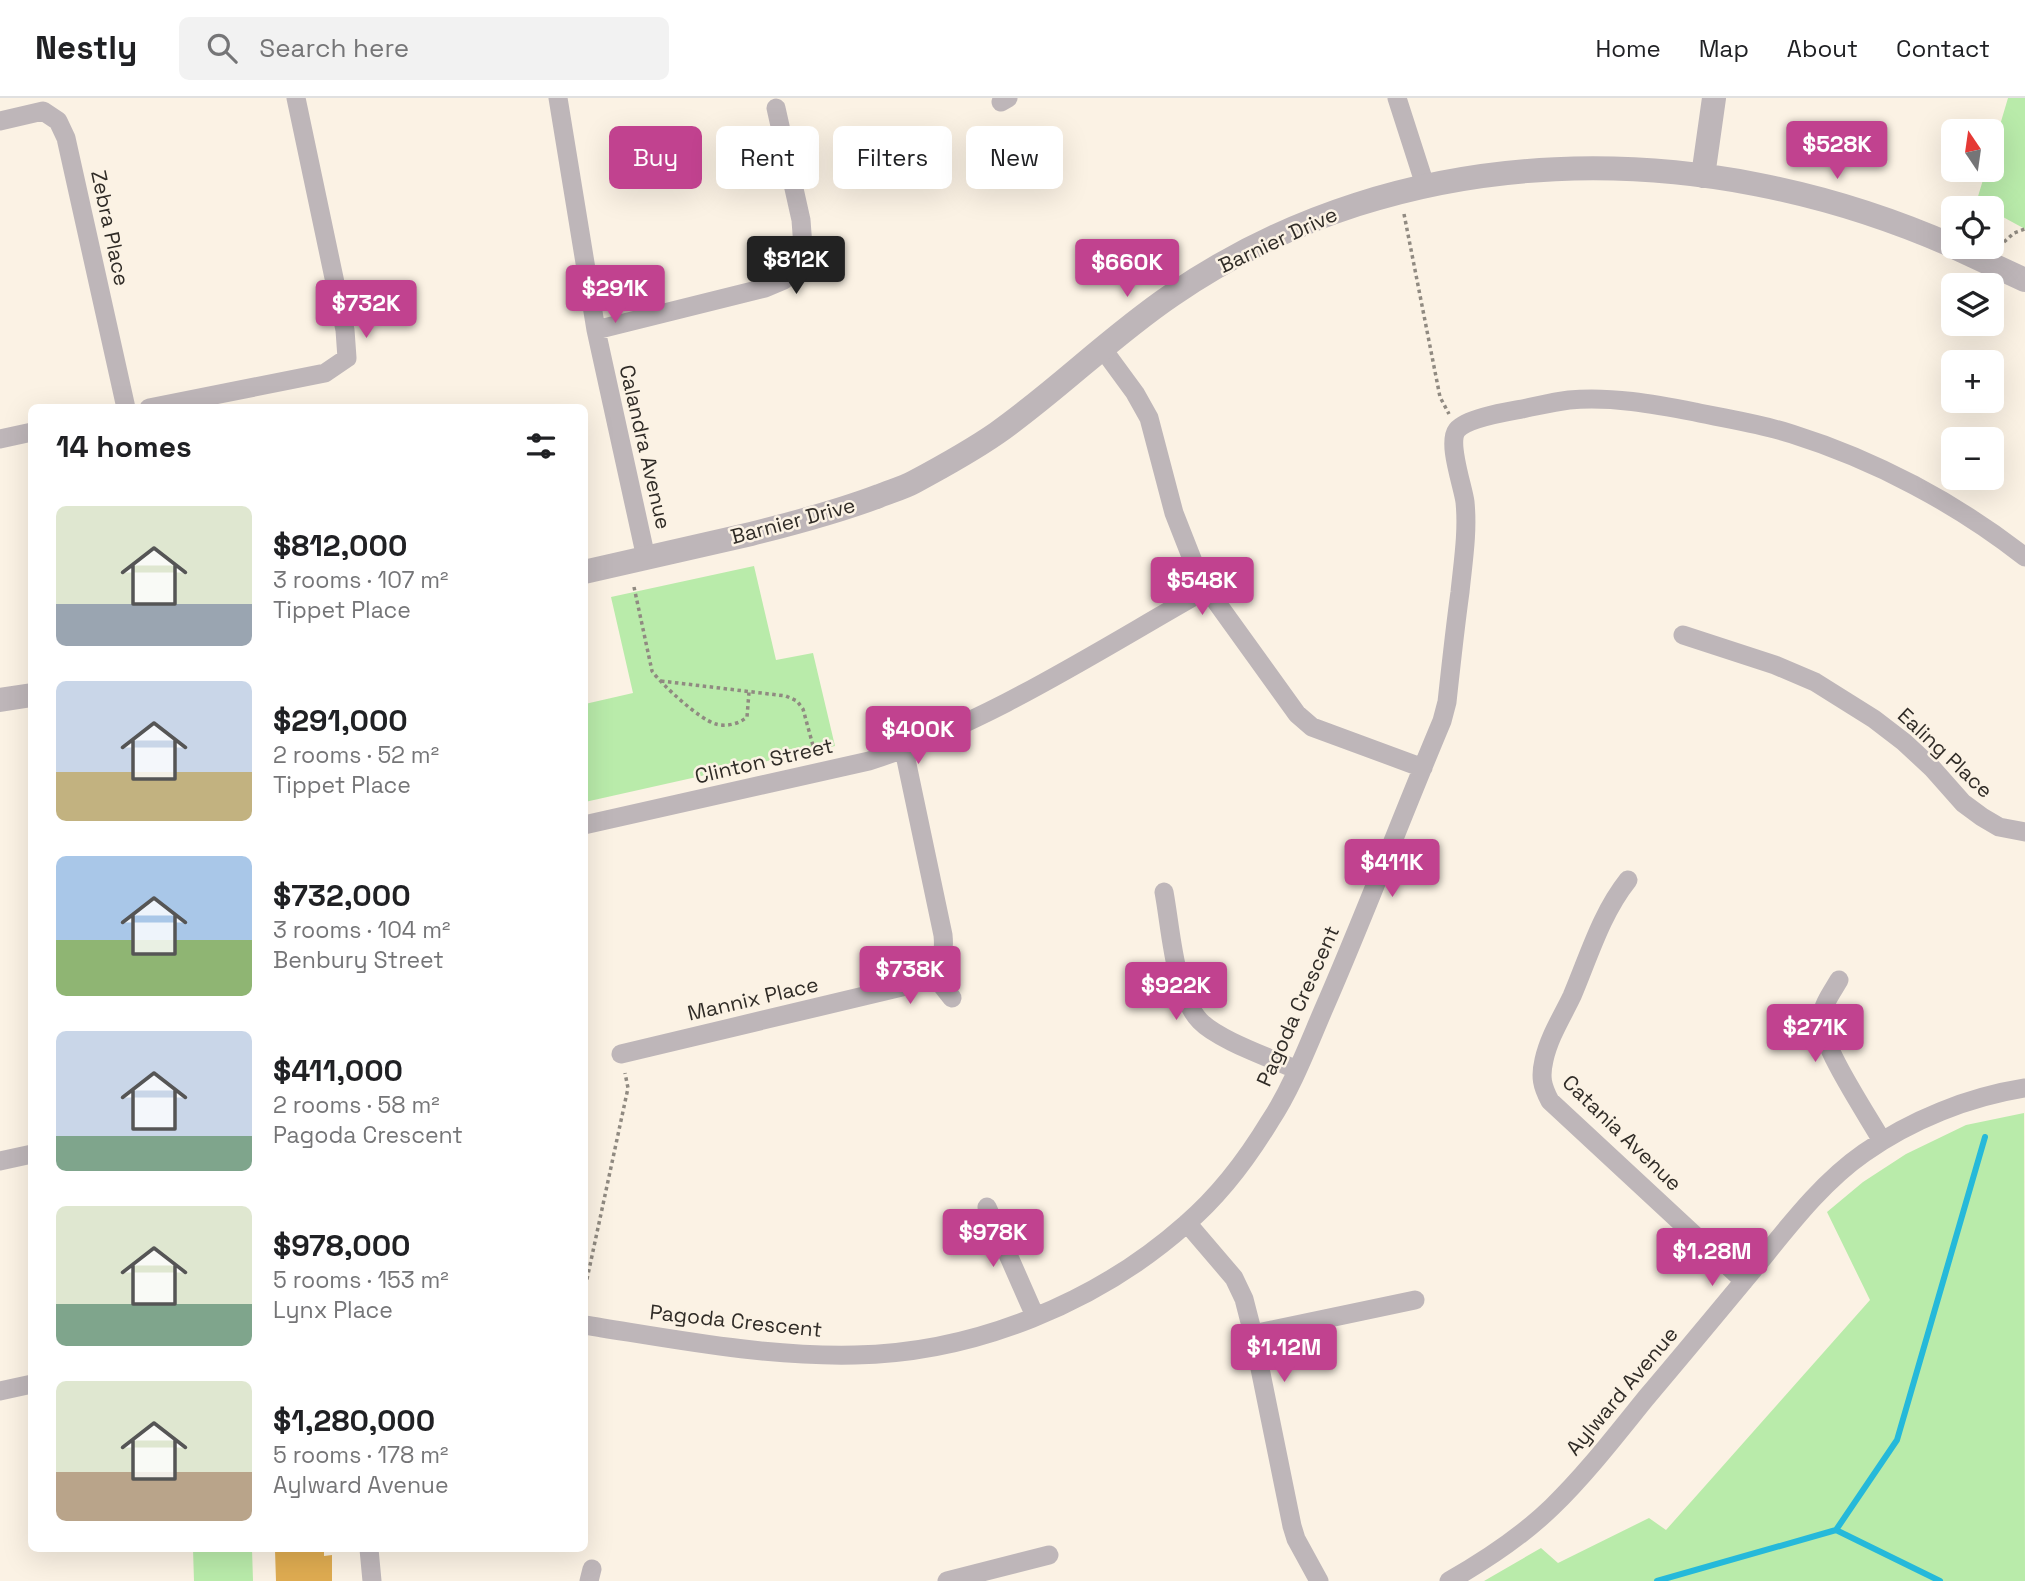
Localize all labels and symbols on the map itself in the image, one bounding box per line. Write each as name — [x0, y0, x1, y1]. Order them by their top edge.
north arrow — [1941, 119, 2004, 182]
pin: $528K — [1788, 122, 1886, 181]
street label: Zebra Place — [85, 168, 136, 288]
street label: Barnier Drive — [1214, 200, 1341, 279]
pin: $812K — [747, 236, 845, 296]
pin: $660K — [1078, 240, 1176, 299]
pin: $291K — [566, 266, 664, 325]
pin: $732K — [317, 280, 415, 340]
street label: Calandra Avenue — [613, 362, 678, 532]
street label: Barnier Drive — [728, 491, 858, 550]
pin: $548K — [1153, 558, 1251, 617]
street label: Ealing Place — [1892, 702, 1999, 804]
pin: $400K — [869, 706, 967, 766]
street label: Clinton Street — [692, 731, 836, 790]
pin: $411K — [1343, 840, 1441, 899]
street label: Pagoda Crescent — [1250, 921, 1345, 1090]
pin: $738K — [861, 946, 959, 1006]
pin: $922K — [1127, 962, 1225, 1022]
street label: Mannix Place — [685, 970, 821, 1027]
pin: $271K — [1766, 1004, 1864, 1064]
street label: Catania Avenue — [1557, 1069, 1688, 1197]
pin: $978K — [944, 1210, 1042, 1269]
pin: $1.28M — [1655, 1228, 1769, 1288]
street label: Pagoda Crescent — [648, 1298, 824, 1343]
street label: Aylward Avenue — [1560, 1321, 1683, 1461]
pin: $1.12M — [1227, 1324, 1341, 1384]

